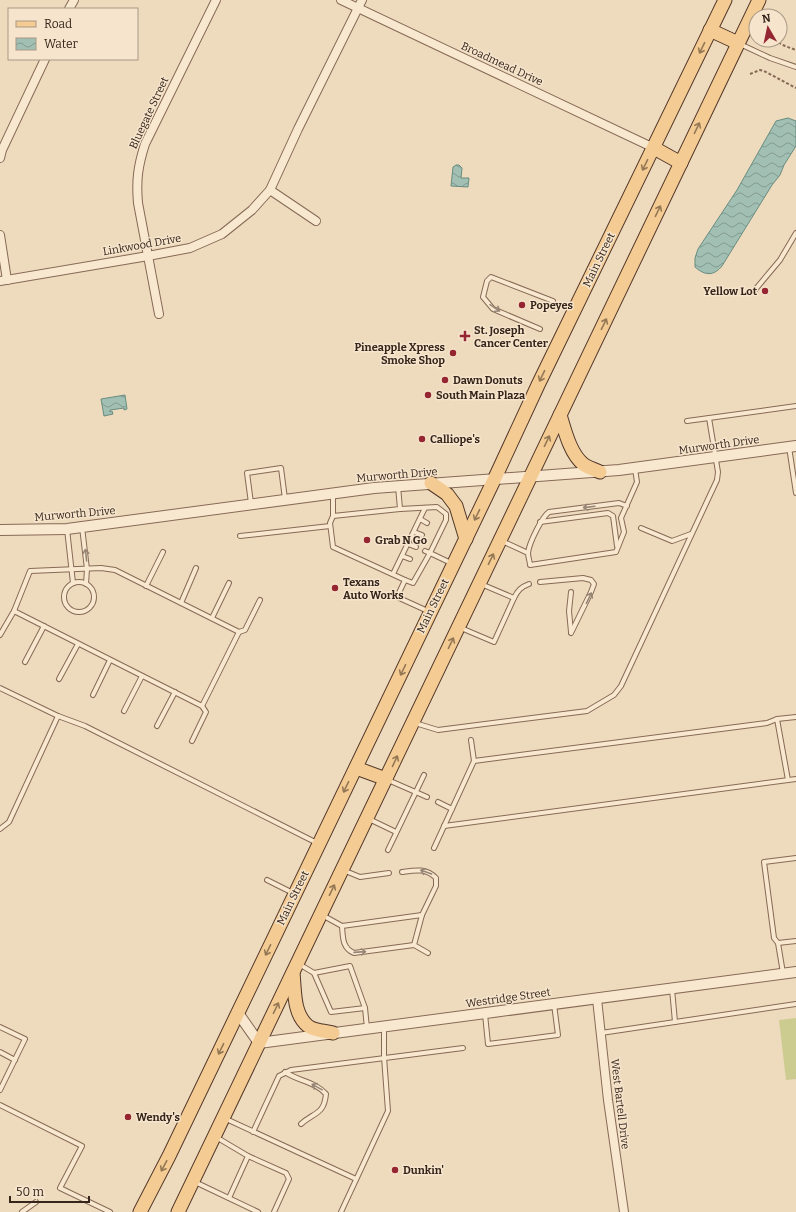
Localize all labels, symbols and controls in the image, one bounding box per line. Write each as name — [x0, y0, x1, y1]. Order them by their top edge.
legend — [8, 8, 138, 60]
north arrow — [748, 8, 788, 48]
text: N — [761, 11, 772, 26]
text: Road — [44, 17, 72, 31]
text: Water — [44, 37, 79, 51]
street label: Broadmead Drive — [459, 39, 545, 89]
one-way arrow — [698, 41, 705, 53]
street label: Bluegate Street — [127, 75, 171, 151]
one-way arrow — [694, 122, 701, 134]
one-way arrow — [641, 159, 648, 171]
one-way arrow — [655, 206, 662, 218]
street label: Main Street — [580, 231, 618, 289]
street label: Linkwood Drive — [102, 232, 182, 258]
place label: Yellow Lot — [704, 285, 758, 298]
marker: Yellow Lot — [760, 286, 770, 296]
place label: Popeyes — [530, 299, 573, 312]
marker: Popeyes — [517, 300, 527, 310]
one-way arrow — [489, 305, 501, 313]
one-way arrow — [601, 318, 608, 330]
place label: St. Joseph Cancer Center — [474, 324, 549, 350]
marker: St. Joseph Cancer Center — [459, 330, 471, 342]
place label: Pineapple Xpress Smoke Shop — [354, 341, 446, 367]
marker: Pineapple Xpress Smoke Shop — [448, 348, 458, 358]
one-way arrow — [538, 370, 546, 382]
place label: Dawn Donuts — [453, 374, 523, 387]
marker: Dawn Donuts — [440, 375, 450, 385]
place label: South Main Plaza — [436, 389, 526, 402]
marker: South Main Plaza — [423, 390, 433, 400]
place label: Calliope's — [430, 433, 481, 446]
street label: Murworth Drive — [678, 433, 760, 457]
marker: Calliope's — [417, 434, 427, 444]
one-way arrow — [544, 435, 551, 447]
street label: Murworth Drive — [356, 465, 438, 485]
one-way arrow — [582, 503, 595, 511]
street label: Murworth Drive — [34, 504, 116, 524]
one-way arrow — [473, 509, 480, 521]
place label: Grab N Go — [375, 534, 427, 547]
marker: Grab N Go — [362, 535, 372, 545]
one-way arrow — [82, 549, 89, 562]
one-way arrow — [488, 553, 495, 565]
place label: Texans Auto Works — [343, 576, 404, 602]
street label: Main Street — [414, 577, 452, 635]
marker: Texans Auto Works — [330, 583, 340, 593]
one-way arrow — [586, 592, 593, 604]
one-way arrow — [448, 637, 455, 649]
one-way arrow — [399, 664, 406, 676]
one-way arrow — [392, 755, 399, 767]
one-way arrow — [342, 781, 349, 793]
one-way arrow — [421, 868, 433, 876]
street label: Main Street — [274, 869, 312, 927]
one-way arrow — [329, 885, 336, 897]
one-way arrow — [264, 944, 271, 956]
one-way arrow — [353, 949, 366, 956]
street label: Westridge Street — [465, 986, 551, 1010]
one-way arrow — [273, 1002, 280, 1014]
one-way arrow — [217, 1042, 224, 1054]
street label: West Bartell Drive — [608, 1058, 632, 1150]
one-way arrow — [311, 1083, 323, 1090]
place label: Wendy's — [136, 1111, 180, 1124]
marker: Wendy's — [123, 1112, 133, 1122]
one-way arrow — [160, 1159, 168, 1171]
place label: Dunkin' — [403, 1164, 444, 1177]
marker: Dunkin' — [390, 1165, 400, 1175]
scale bar — [10, 1178, 89, 1204]
text: 50 m — [16, 1185, 45, 1199]

